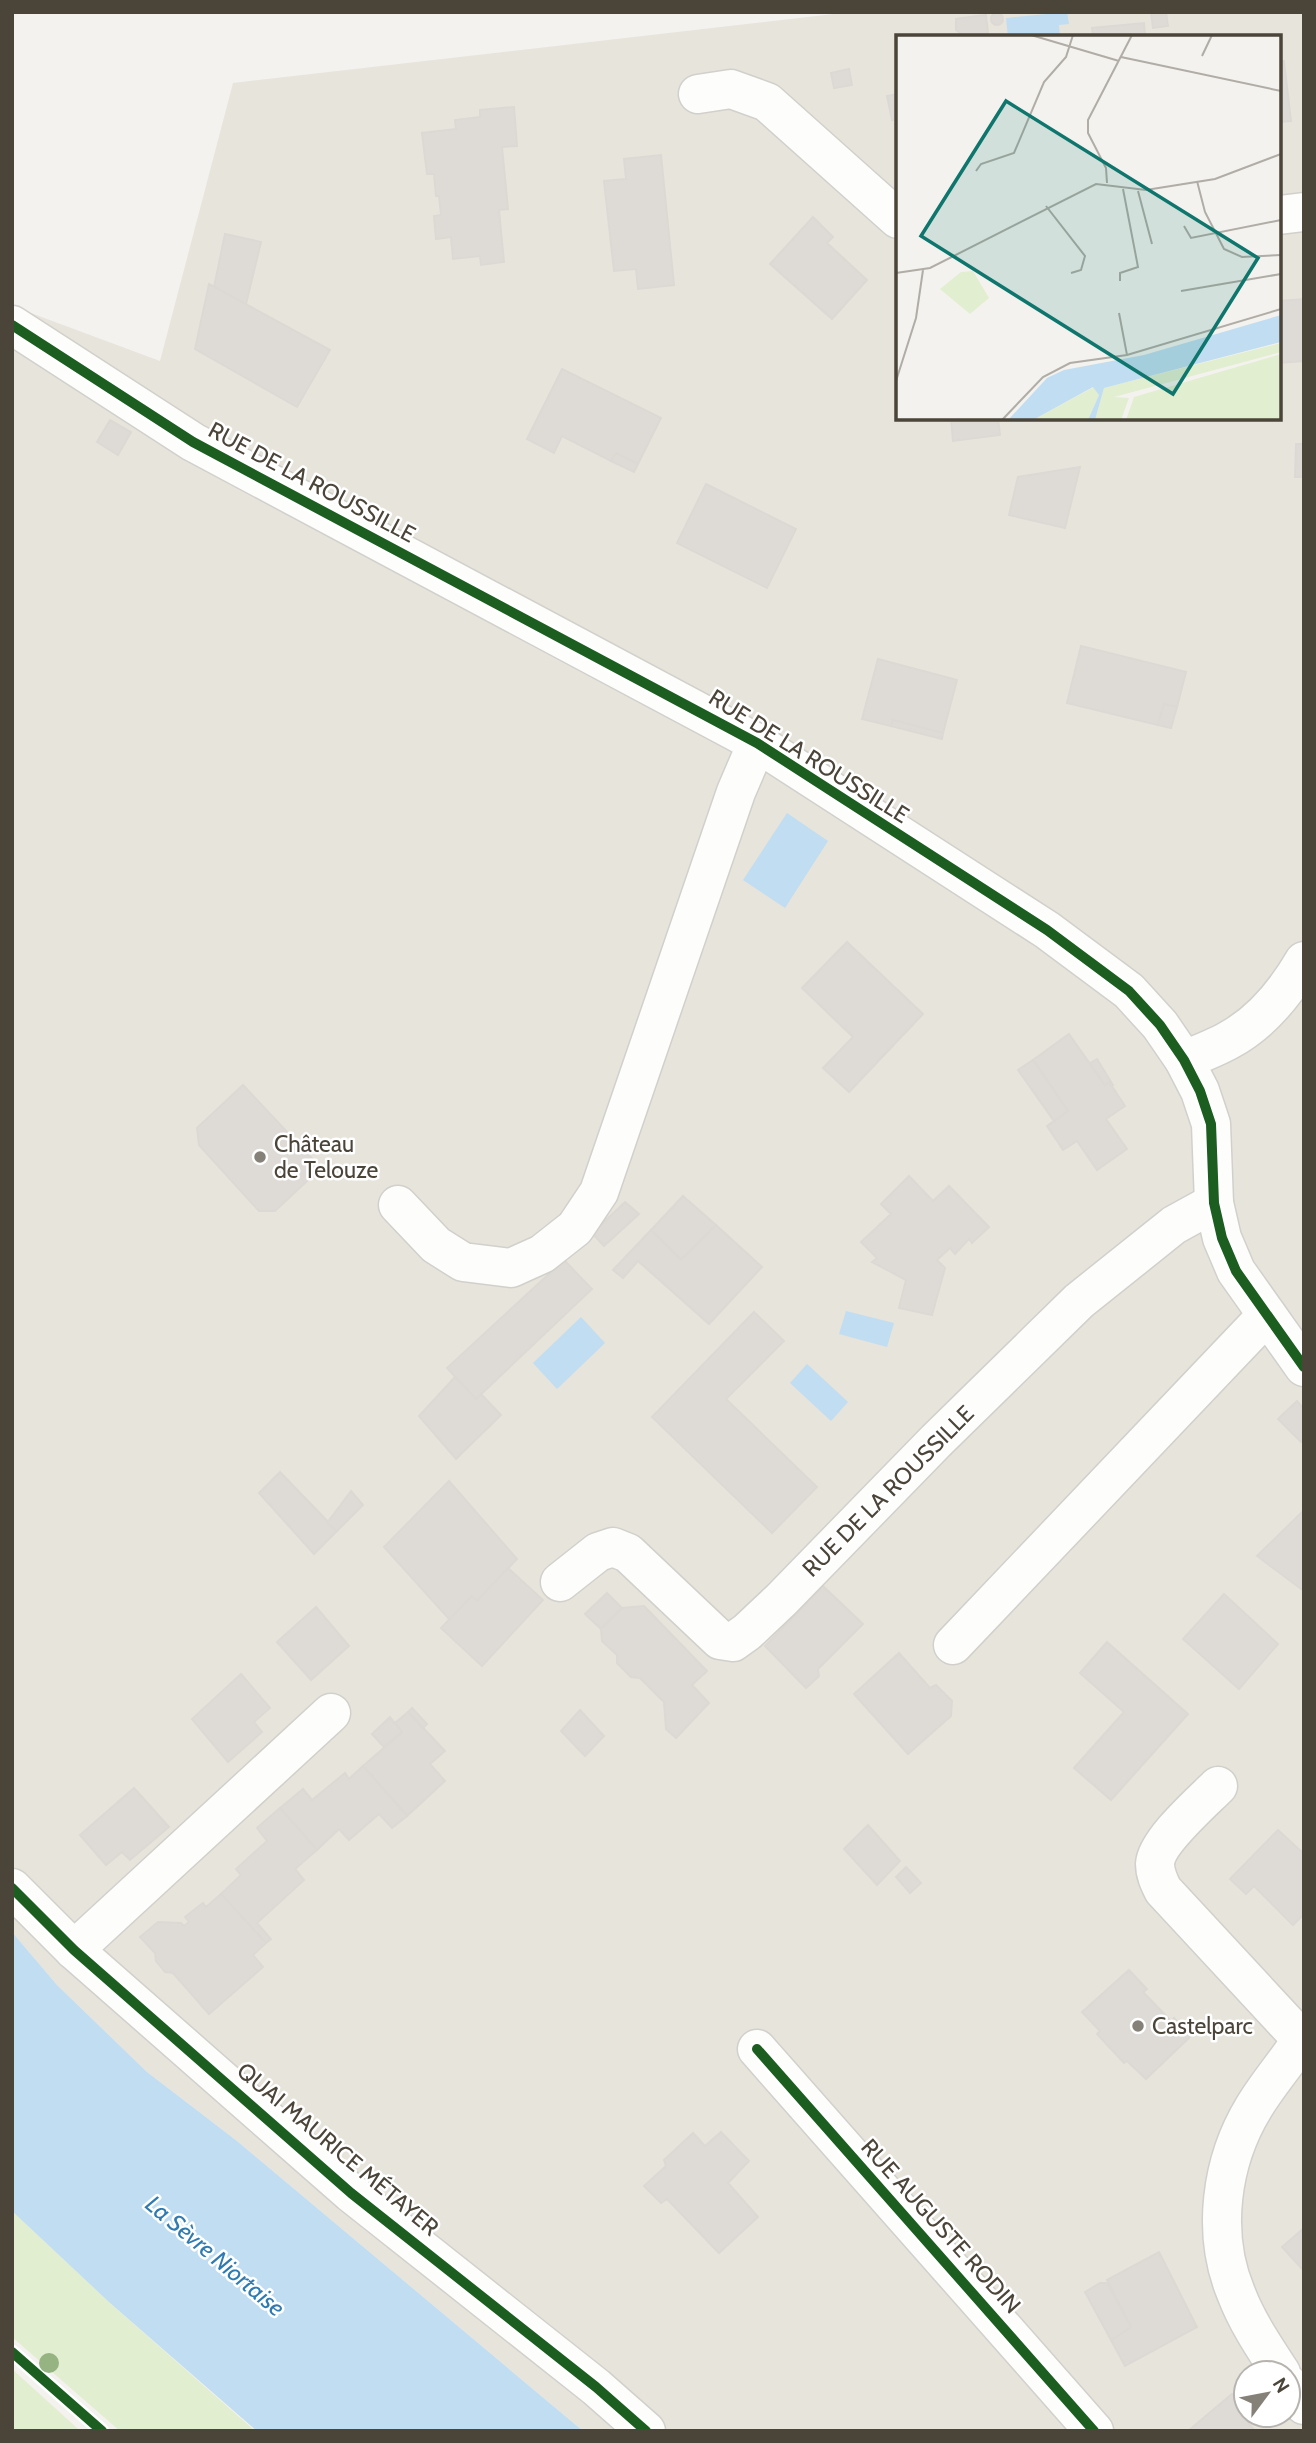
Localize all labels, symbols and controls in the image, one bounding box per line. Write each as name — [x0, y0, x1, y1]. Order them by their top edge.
inset map — [896, 35, 1281, 420]
street label: RUE DE LA ROUSSILLE — [204, 415, 420, 549]
street label: RUE DE LA ROUSSILLE — [704, 683, 914, 829]
place label: Château de Telouze — [274, 1130, 379, 1184]
marker: Château de Telouze — [252, 1149, 268, 1165]
street label: RUE DE LA ROUSSILLE — [797, 1400, 979, 1582]
place label: Castelparc — [1152, 2012, 1253, 2040]
marker: Castelparc — [1130, 2018, 1146, 2034]
street label: QUAI MAURICE MÉTAYER — [231, 2056, 445, 2242]
street label: RUE AUGUSTE RODIN — [855, 2133, 1027, 2319]
water label: La Sèvre Niortaise — [140, 2189, 291, 2322]
north arrow — [1232, 2359, 1302, 2429]
text: N — [1268, 2373, 1294, 2397]

